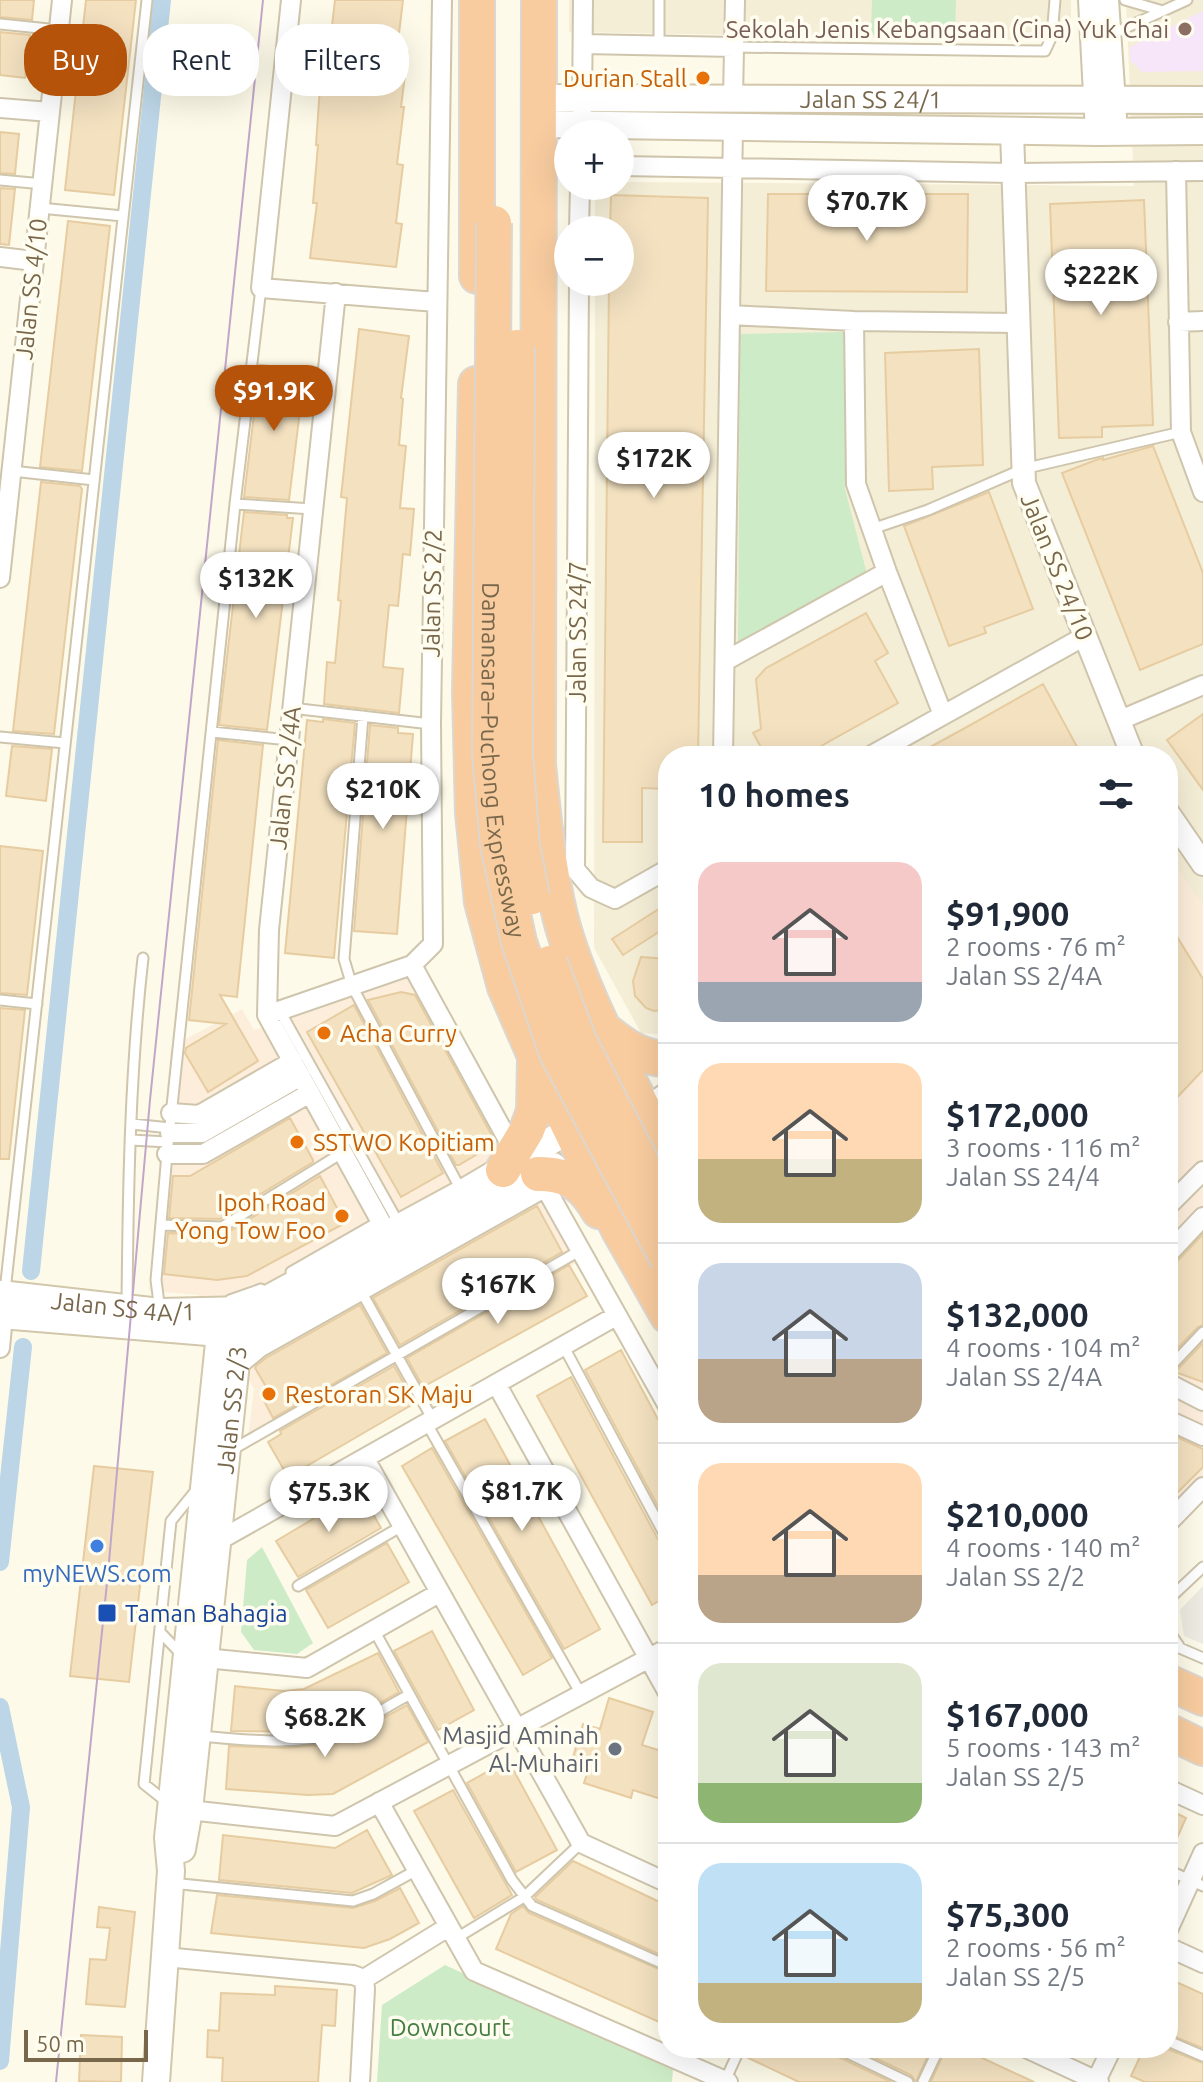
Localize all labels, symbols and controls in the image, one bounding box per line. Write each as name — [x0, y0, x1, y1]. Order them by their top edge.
place label: Sekolah Jenis Kebangsaan (Cina) Yuk Chai — [726, 16, 1169, 43]
marker: Sekolah Jenis Kebangsaan (Cina) Yuk Chai — [1176, 20, 1194, 38]
chip: Buy — [24, 24, 127, 96]
chip: Rent — [143, 24, 259, 96]
chip: Filters — [275, 24, 409, 96]
place label: Durian Stall — [563, 65, 687, 92]
marker: Durian Stall — [694, 69, 712, 87]
street label: Jalan SS 24/1 — [800, 85, 942, 113]
map controls — [554, 120, 634, 296]
button: + — [554, 120, 634, 200]
pin: $70.7K — [802, 175, 932, 243]
text: $70.7K — [826, 186, 908, 215]
button: − — [554, 216, 634, 296]
street label: Jalan SS 4/10 — [10, 217, 52, 361]
pin: $222K — [1045, 249, 1157, 317]
text: $222K — [1063, 260, 1139, 289]
pin: $91.9K — [209, 365, 339, 433]
text: $91.9K — [233, 376, 315, 405]
pin: $172K — [598, 432, 710, 500]
text: $172K — [616, 443, 692, 472]
street label: Jalan SS 24/10 — [1015, 490, 1099, 644]
street label: Jalan SS 2/2 — [417, 528, 447, 658]
pin: $132K — [200, 552, 312, 620]
street label: Jalan SS 24/7 — [564, 561, 591, 703]
text: $132K — [218, 563, 294, 592]
street label: Damansara–Puchong Expressway — [477, 582, 531, 941]
street label: Jalan SS 2/4A — [264, 705, 306, 851]
pin: $210K — [327, 763, 439, 831]
icon: filters — [1094, 772, 1138, 816]
text: $210K — [345, 774, 421, 803]
text: 10 homes — [698, 775, 850, 813]
icon: home — [762, 894, 858, 990]
text: $91,900 — [946, 894, 1069, 932]
text: 2 rooms · 76 m² — [946, 932, 1126, 961]
text: Jalan SS 2/4A — [946, 961, 1102, 990]
place label: Acha Curry — [340, 1020, 457, 1047]
marker: Acha Curry — [315, 1024, 333, 1042]
icon: home — [762, 1095, 858, 1191]
text: $172,000 — [946, 1095, 1089, 1133]
place label: SSTWO Kopitiam — [313, 1129, 495, 1156]
marker: SSTWO Kopitiam — [288, 1133, 306, 1151]
text: 3 rooms · 116 m² — [946, 1133, 1141, 1162]
text: Jalan SS 24/4 — [946, 1162, 1100, 1191]
place label: Ipoh Road Yong Tow Foo — [175, 1189, 326, 1244]
marker: Ipoh Road Yong Tow Foo — [333, 1207, 351, 1225]
pin: $167K — [442, 1258, 554, 1326]
text: $167K — [460, 1269, 536, 1298]
street label: Jalan SS 4A/1 — [50, 1286, 196, 1326]
icon: home — [762, 1295, 858, 1391]
text: $132,000 — [946, 1295, 1089, 1333]
text: 4 rooms · 104 m² — [946, 1333, 1141, 1362]
street label: Jalan SS 2/3 — [211, 1344, 251, 1475]
text: Jalan SS 2/4A — [946, 1362, 1102, 1391]
place label: Restoran SK Maju — [285, 1381, 473, 1408]
marker: Restoran SK Maju — [260, 1385, 278, 1403]
pin: $81.7K — [457, 1465, 587, 1533]
pin: $75.3K — [264, 1466, 394, 1534]
text: $81.7K — [481, 1476, 563, 1505]
text: $75.3K — [288, 1477, 370, 1506]
icon: home — [762, 1495, 858, 1591]
text: $210,000 — [946, 1495, 1089, 1533]
text: 4 rooms · 140 m² — [946, 1533, 1141, 1562]
marker: myNEWS.com — [88, 1537, 106, 1555]
place label: myNEWS.com — [22, 1560, 172, 1587]
text: Jalan SS 2/2 — [946, 1562, 1085, 1591]
place label: Taman Bahagia — [125, 1600, 288, 1627]
marker: Taman Bahagia — [96, 1602, 118, 1624]
pin: $68.2K — [260, 1691, 390, 1759]
icon: home — [762, 1695, 858, 1791]
text: $167,000 — [946, 1695, 1089, 1733]
text: $68.2K — [284, 1702, 366, 1731]
place label: Masjid Aminah Al-Muhairi — [442, 1722, 599, 1777]
text: 5 rooms · 143 m² — [946, 1733, 1141, 1762]
marker: Masjid Aminah Al-Muhairi — [606, 1740, 624, 1758]
text: Jalan SS 2/5 — [946, 1762, 1085, 1791]
icon: home — [762, 1895, 858, 1991]
text: $75,300 — [946, 1895, 1069, 1933]
text: 2 rooms · 56 m² — [946, 1933, 1126, 1962]
text: Jalan SS 2/5 — [946, 1962, 1085, 1991]
park label: Downcourt — [390, 2014, 511, 2041]
scale bar — [24, 2026, 148, 2062]
text: 50 m — [36, 2031, 85, 2056]

